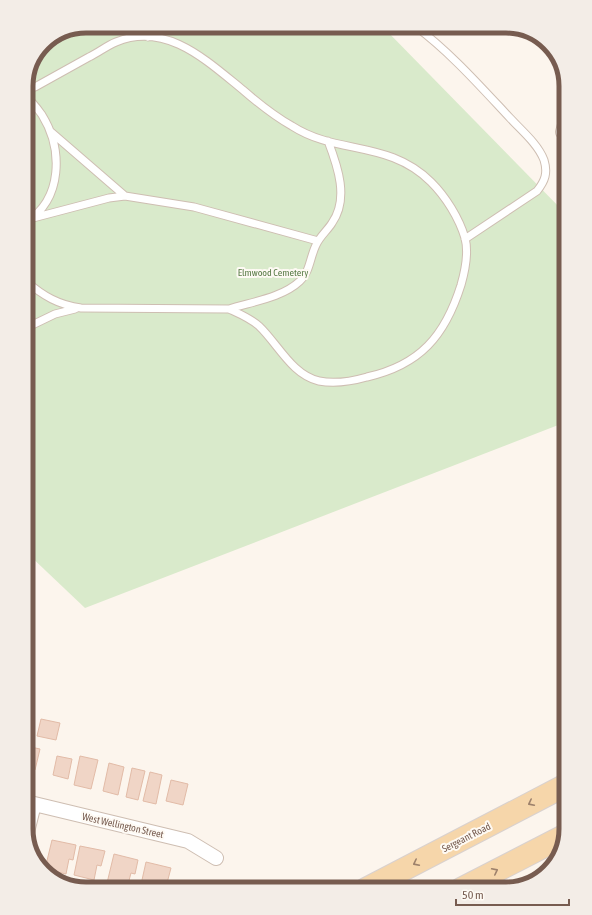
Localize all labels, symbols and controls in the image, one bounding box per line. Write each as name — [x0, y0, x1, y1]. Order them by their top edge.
park label: Elmwood Cemetery — [238, 267, 308, 278]
one-way arrow — [528, 799, 536, 806]
street label: West Wellington Street — [81, 811, 165, 840]
street label: Sergeant Road — [440, 820, 493, 854]
one-way arrow — [413, 858, 420, 866]
one-way arrow — [491, 868, 499, 876]
scale bar — [456, 881, 569, 907]
text: 50 m — [462, 888, 484, 902]

